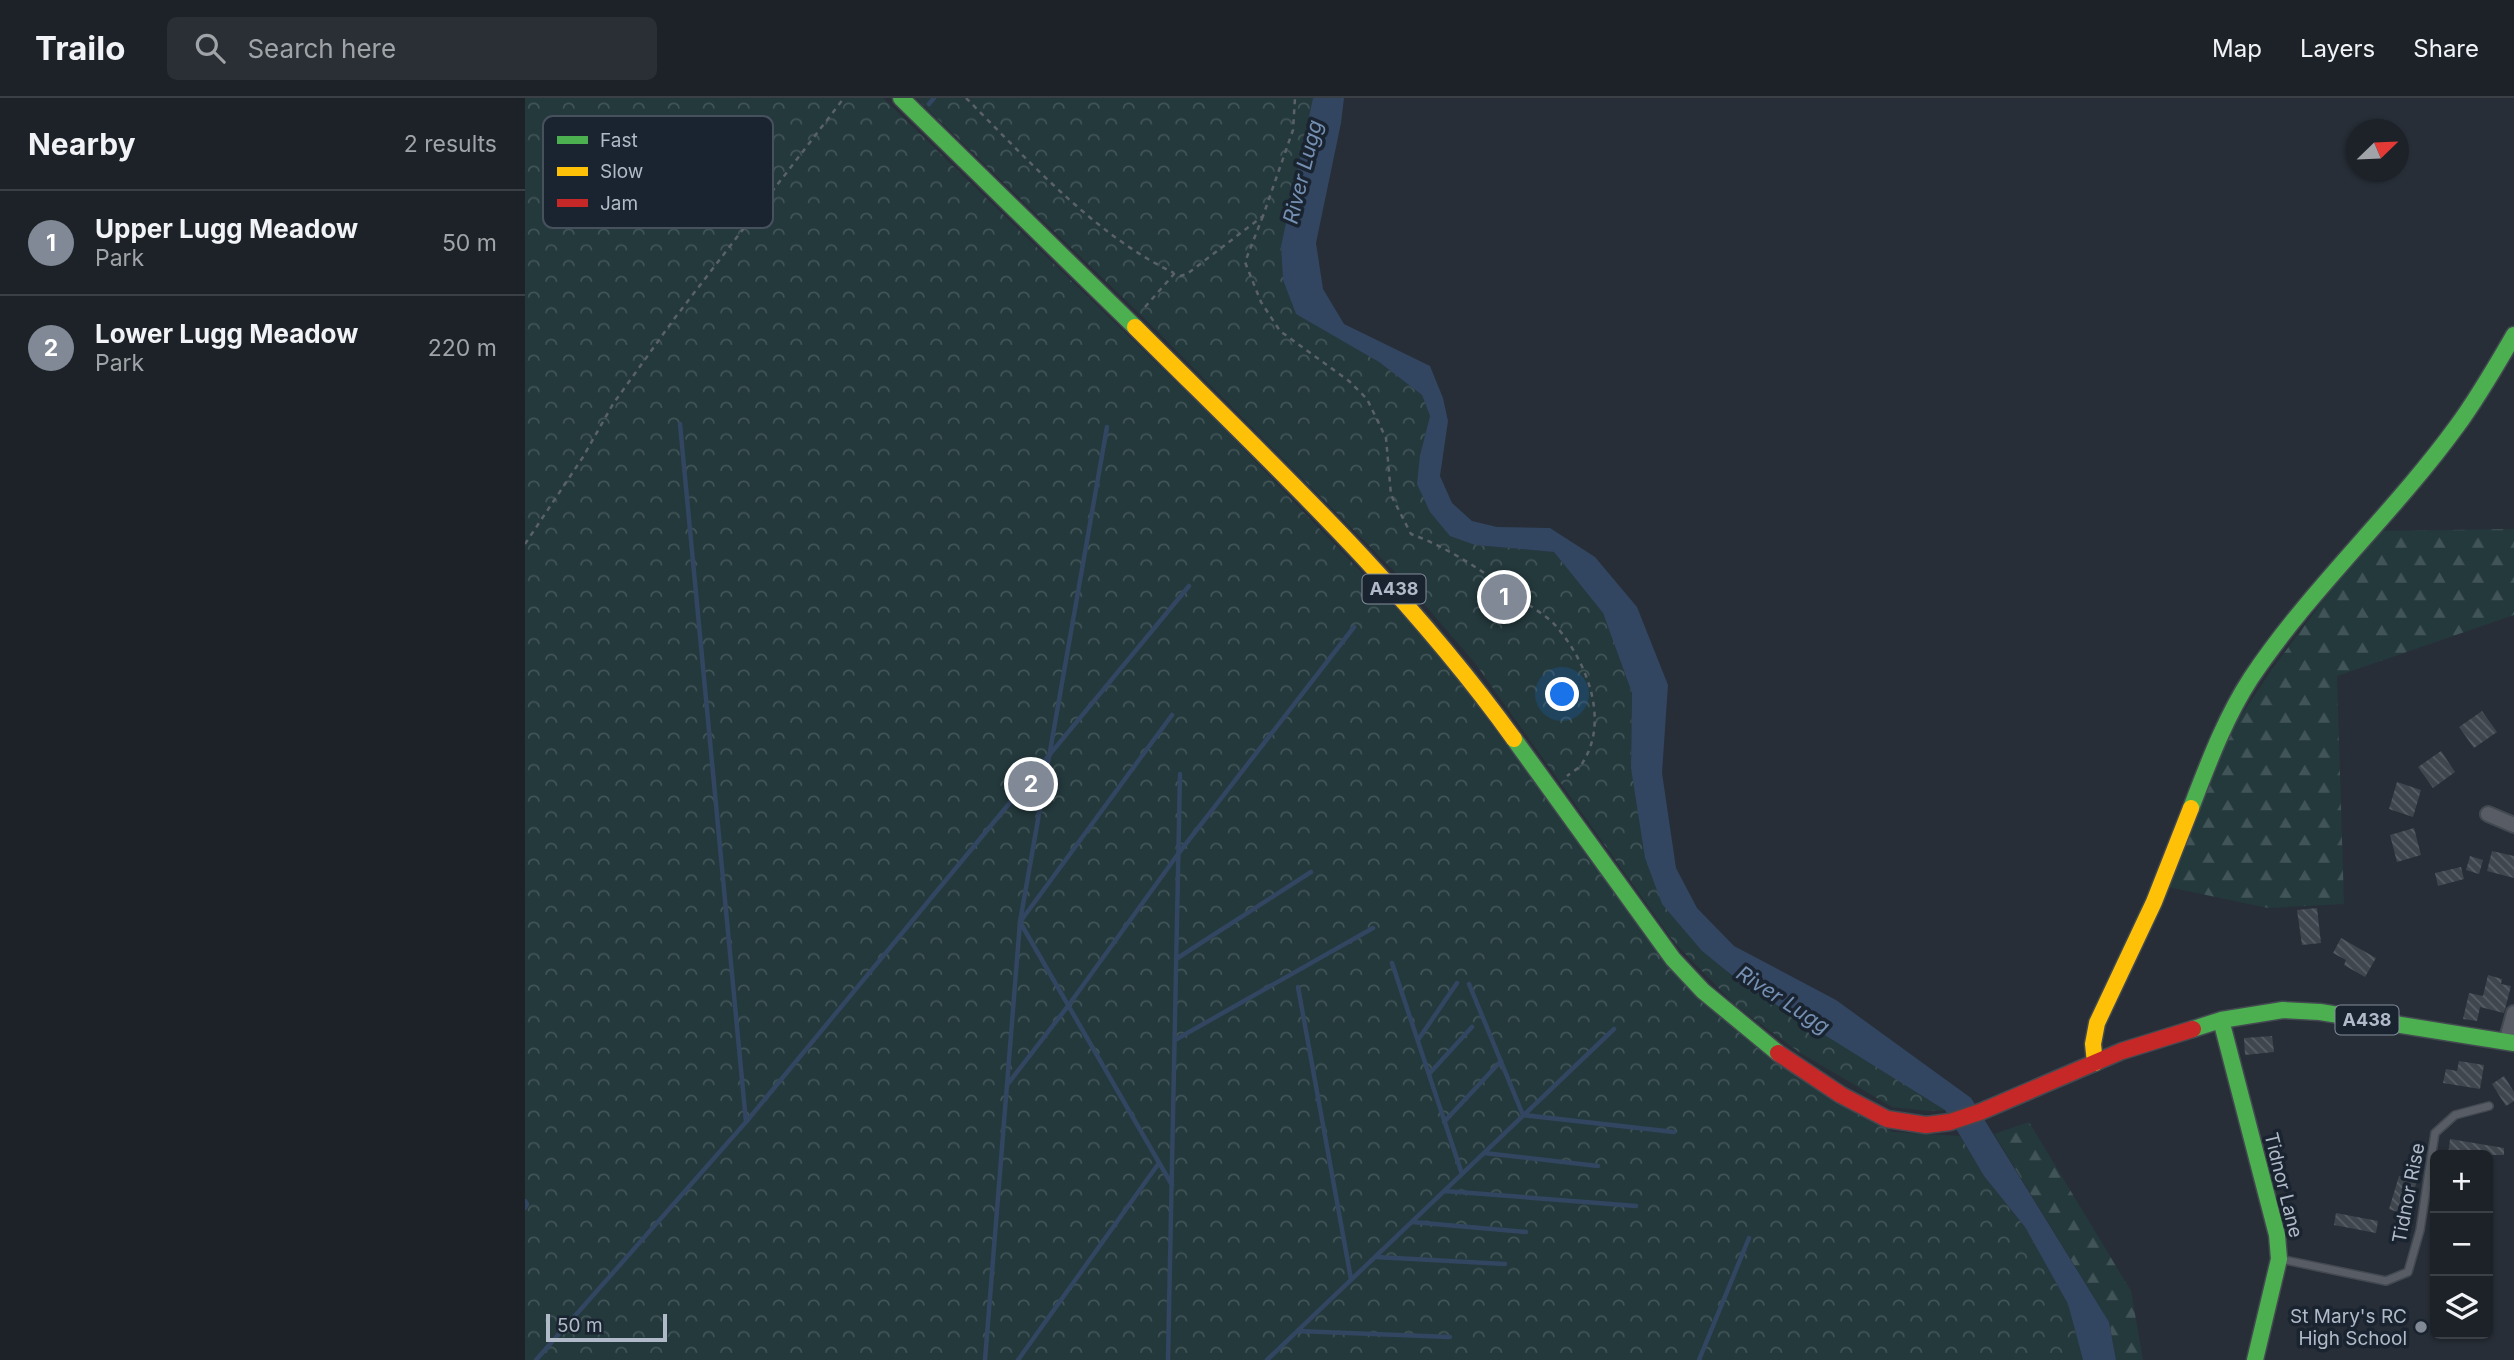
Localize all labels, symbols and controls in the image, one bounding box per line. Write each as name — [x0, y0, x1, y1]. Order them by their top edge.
search box — [167, 17, 657, 80]
text: Trailo — [35, 28, 125, 68]
icon: search — [191, 29, 229, 67]
text: Search here — [247, 33, 396, 64]
text: Map — [2212, 34, 2262, 63]
text: Layers — [2300, 34, 2375, 63]
text: Share — [2413, 34, 2479, 63]
legend — [543, 116, 773, 228]
water label: River Lugg — [1278, 117, 1327, 226]
north arrow — [2346, 119, 2409, 182]
text: Nearby — [28, 126, 136, 162]
text: Fast — [600, 129, 638, 152]
text: 2 results — [404, 130, 497, 158]
text: Slow — [600, 160, 643, 183]
text: Jam — [600, 192, 638, 215]
text: Upper Lugg Meadow — [95, 213, 358, 244]
text: 1 — [46, 229, 56, 257]
text: 50 m — [442, 229, 497, 257]
text: Park — [95, 244, 144, 272]
text: Lower Lugg Meadow — [95, 318, 358, 349]
text: 2 — [44, 334, 58, 362]
text: 220 m — [428, 334, 497, 362]
text: Park — [95, 349, 144, 377]
pin: 1 — [1481, 571, 1527, 623]
road number: A438 — [1363, 574, 1425, 603]
your location — [1545, 677, 1579, 711]
pin: 2 — [1008, 758, 1054, 810]
water label: River Lugg — [1732, 960, 1835, 1039]
road number: A438 — [2336, 1006, 2399, 1035]
street label: Tidnor Lane — [2259, 1130, 2308, 1240]
street label: Tidnor Rise — [2388, 1141, 2429, 1245]
map controls — [2430, 1150, 2493, 1339]
button: + — [2430, 1150, 2493, 1213]
button: − — [2430, 1213, 2493, 1276]
button: layers — [2430, 1276, 2493, 1339]
place label: St Mary's RC High School — [2290, 1305, 2407, 1350]
scale bar — [546, 1311, 667, 1343]
text: 50 m — [557, 1314, 603, 1337]
marker: St Mary's RC High School — [2413, 1319, 2429, 1335]

